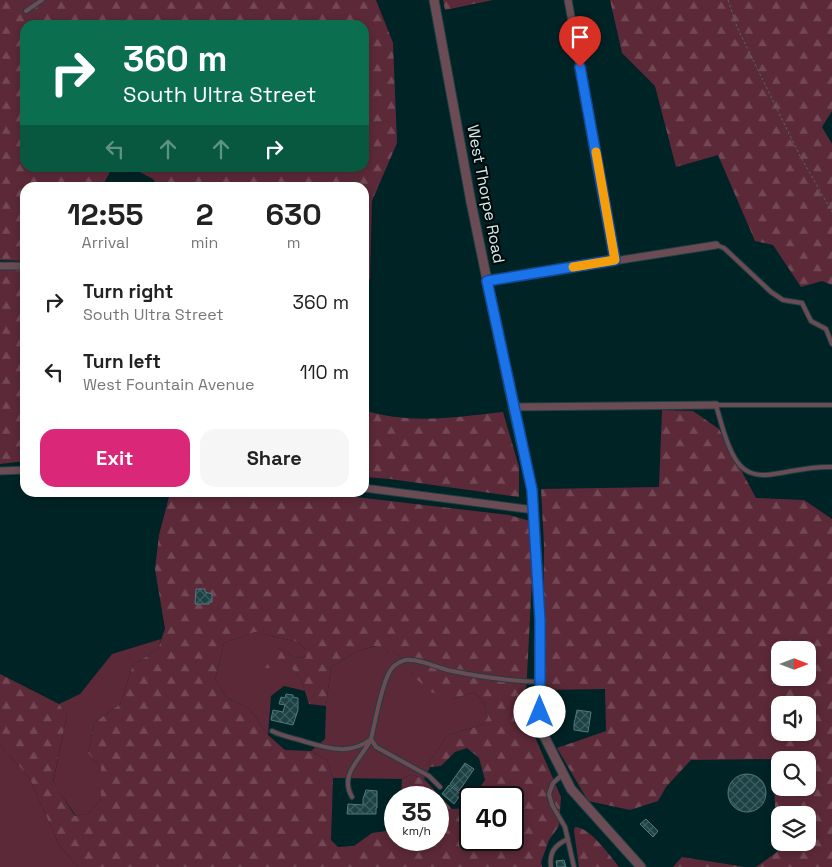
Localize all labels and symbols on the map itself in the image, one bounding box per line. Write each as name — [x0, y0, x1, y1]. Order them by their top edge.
pin — [559, 16, 601, 67]
street label: West Thorpe Road — [462, 123, 510, 265]
north arrow — [771, 641, 816, 686]
position arrow — [513, 685, 565, 737]
speed limit sign: 40 — [459, 786, 524, 851]

